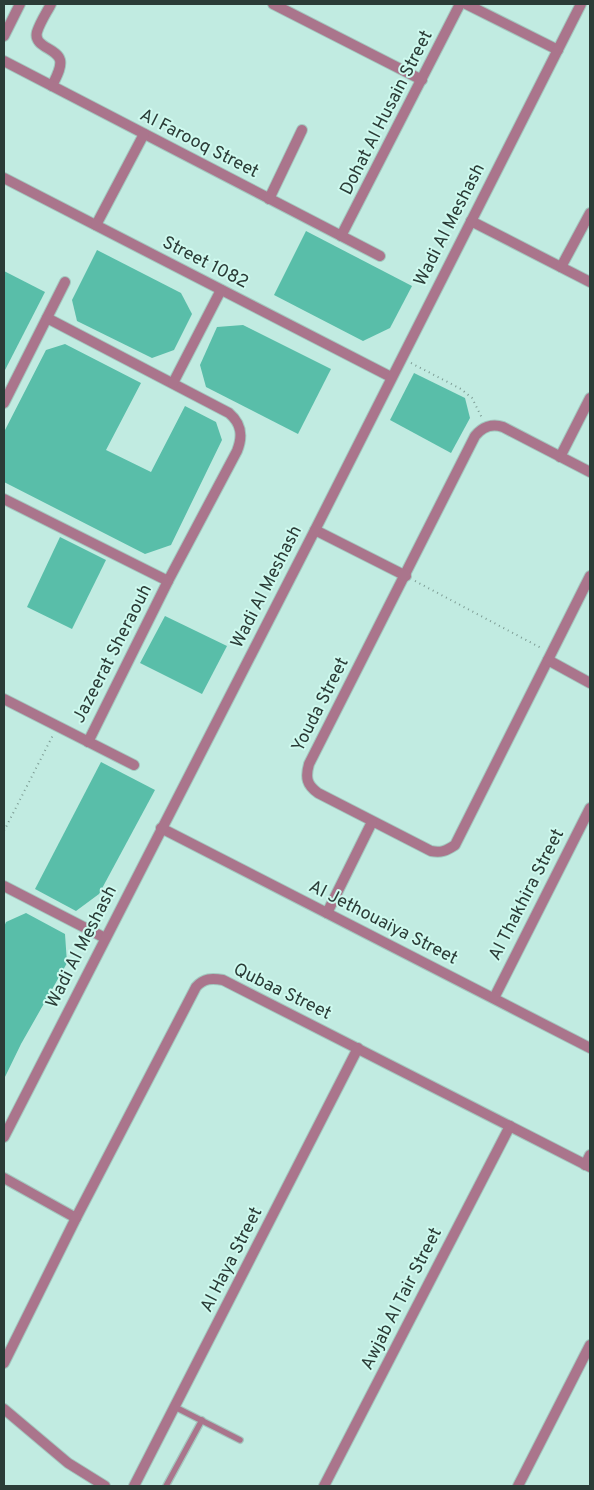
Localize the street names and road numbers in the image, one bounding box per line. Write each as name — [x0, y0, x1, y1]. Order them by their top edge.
street label: Dohat Al Husain Street — [335, 27, 439, 199]
street label: Al Farooq Street — [136, 104, 262, 184]
street label: Wadi Al Meshash — [409, 160, 491, 290]
street label: Street 1082 — [158, 231, 252, 295]
street label: Wadi Al Meshash — [226, 522, 308, 652]
street label: Jazeerat Sheraouh — [68, 581, 158, 727]
street label: Youda Street — [287, 654, 355, 756]
street label: Al Thakhira Street — [484, 825, 570, 965]
street label: Al Jethouaiya Street — [305, 876, 461, 970]
street label: Wadi Al Meshash — [41, 882, 123, 1012]
street label: Qubaa Street — [229, 958, 335, 1026]
street label: Al Haya Street — [196, 1204, 268, 1316]
street label: Awjab Al Tair Street — [356, 1224, 448, 1374]

